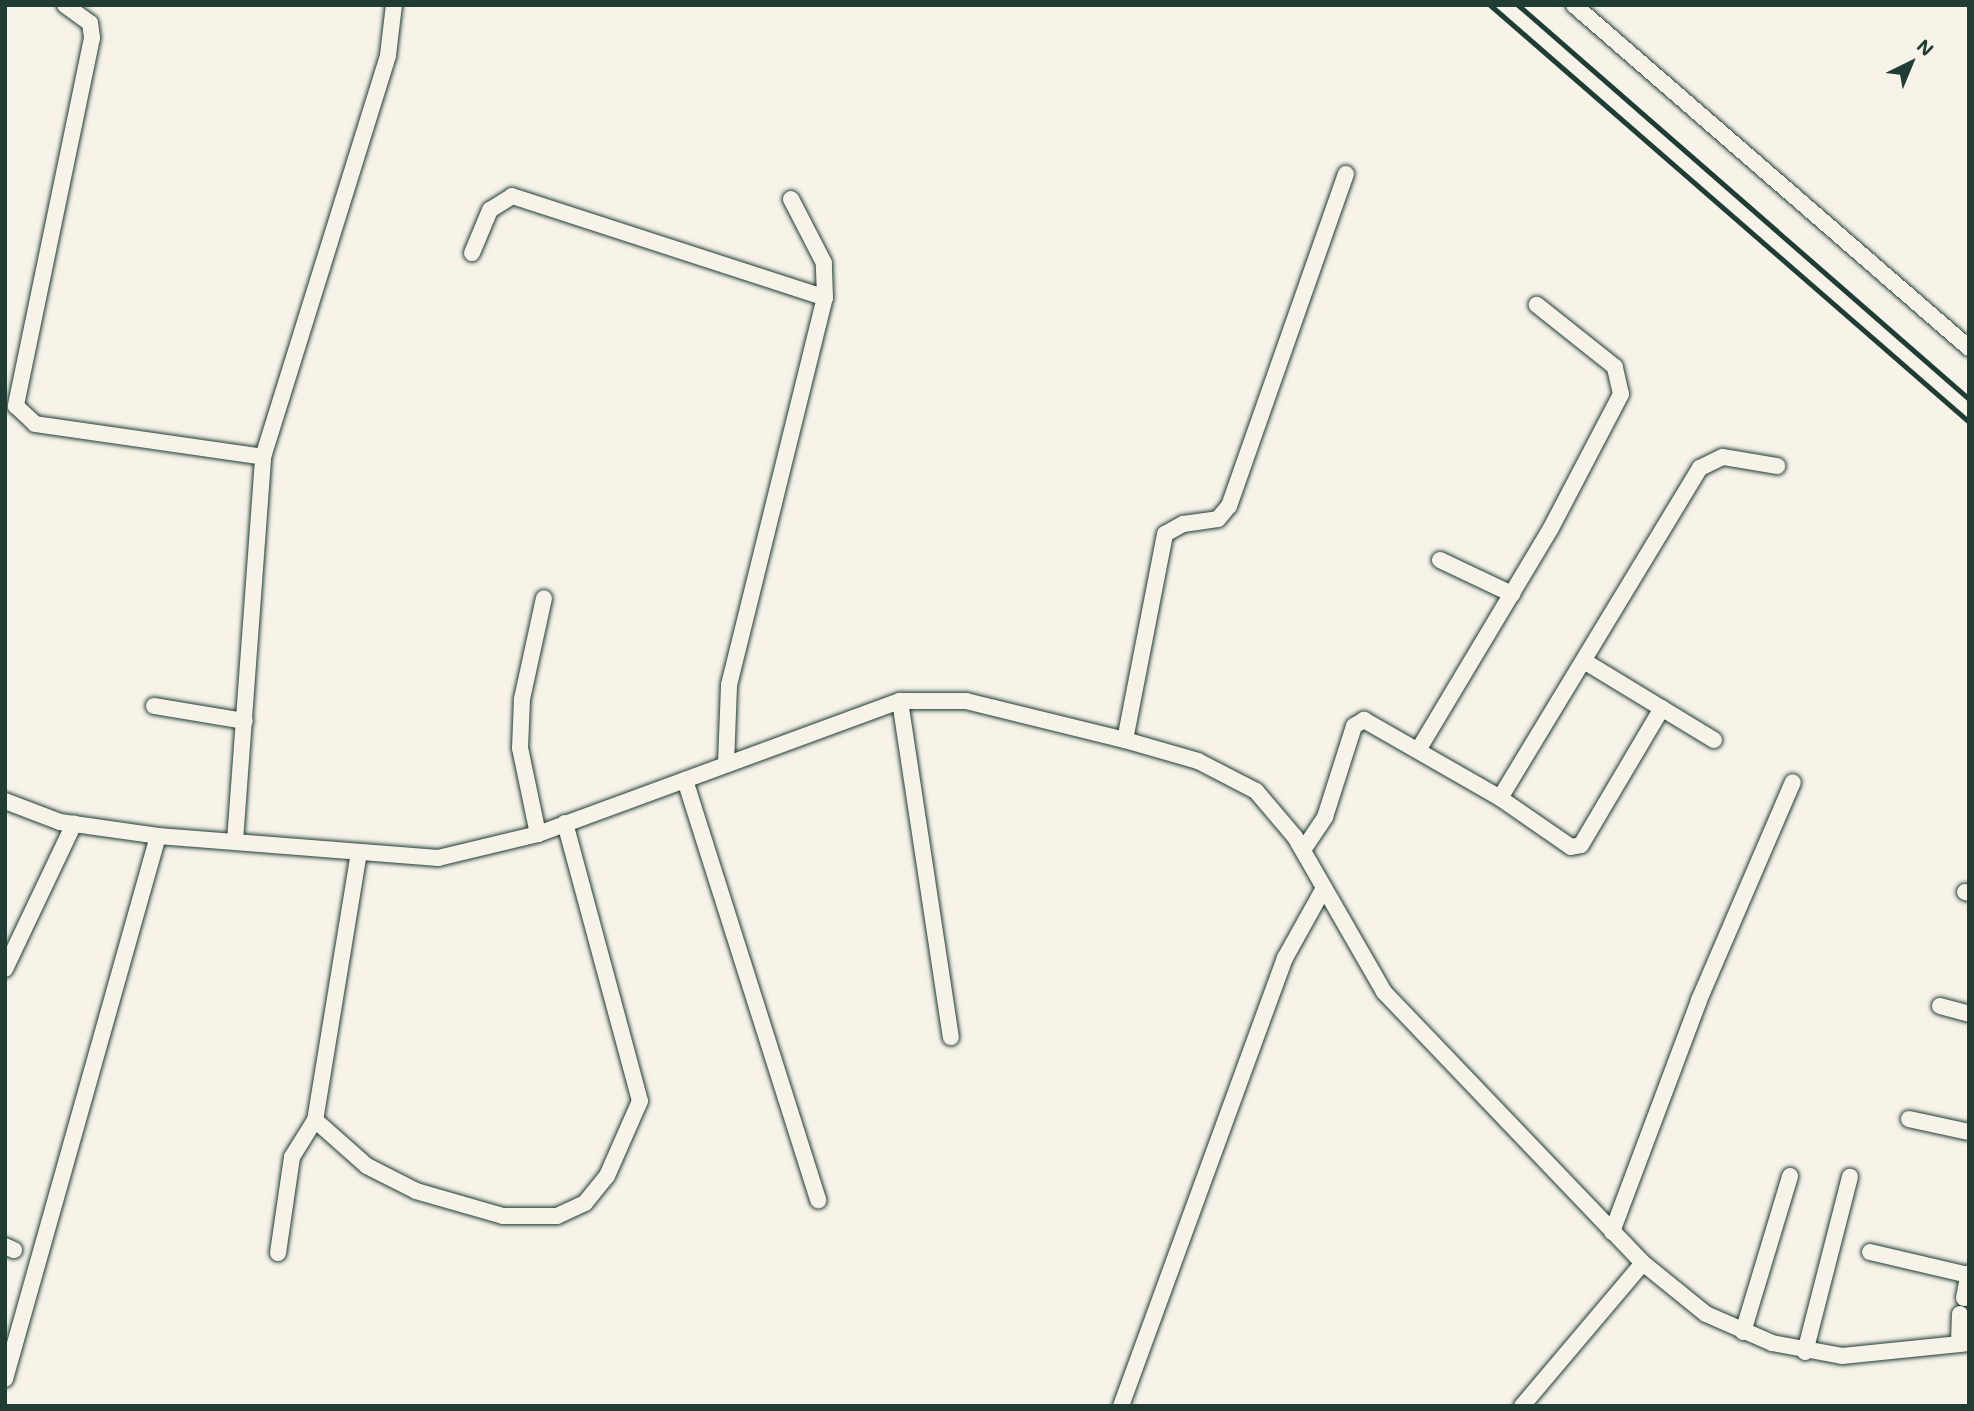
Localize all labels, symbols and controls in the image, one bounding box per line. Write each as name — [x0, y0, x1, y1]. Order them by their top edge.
north arrow — [1876, 28, 1946, 98]
text: N — [1912, 33, 1939, 61]

